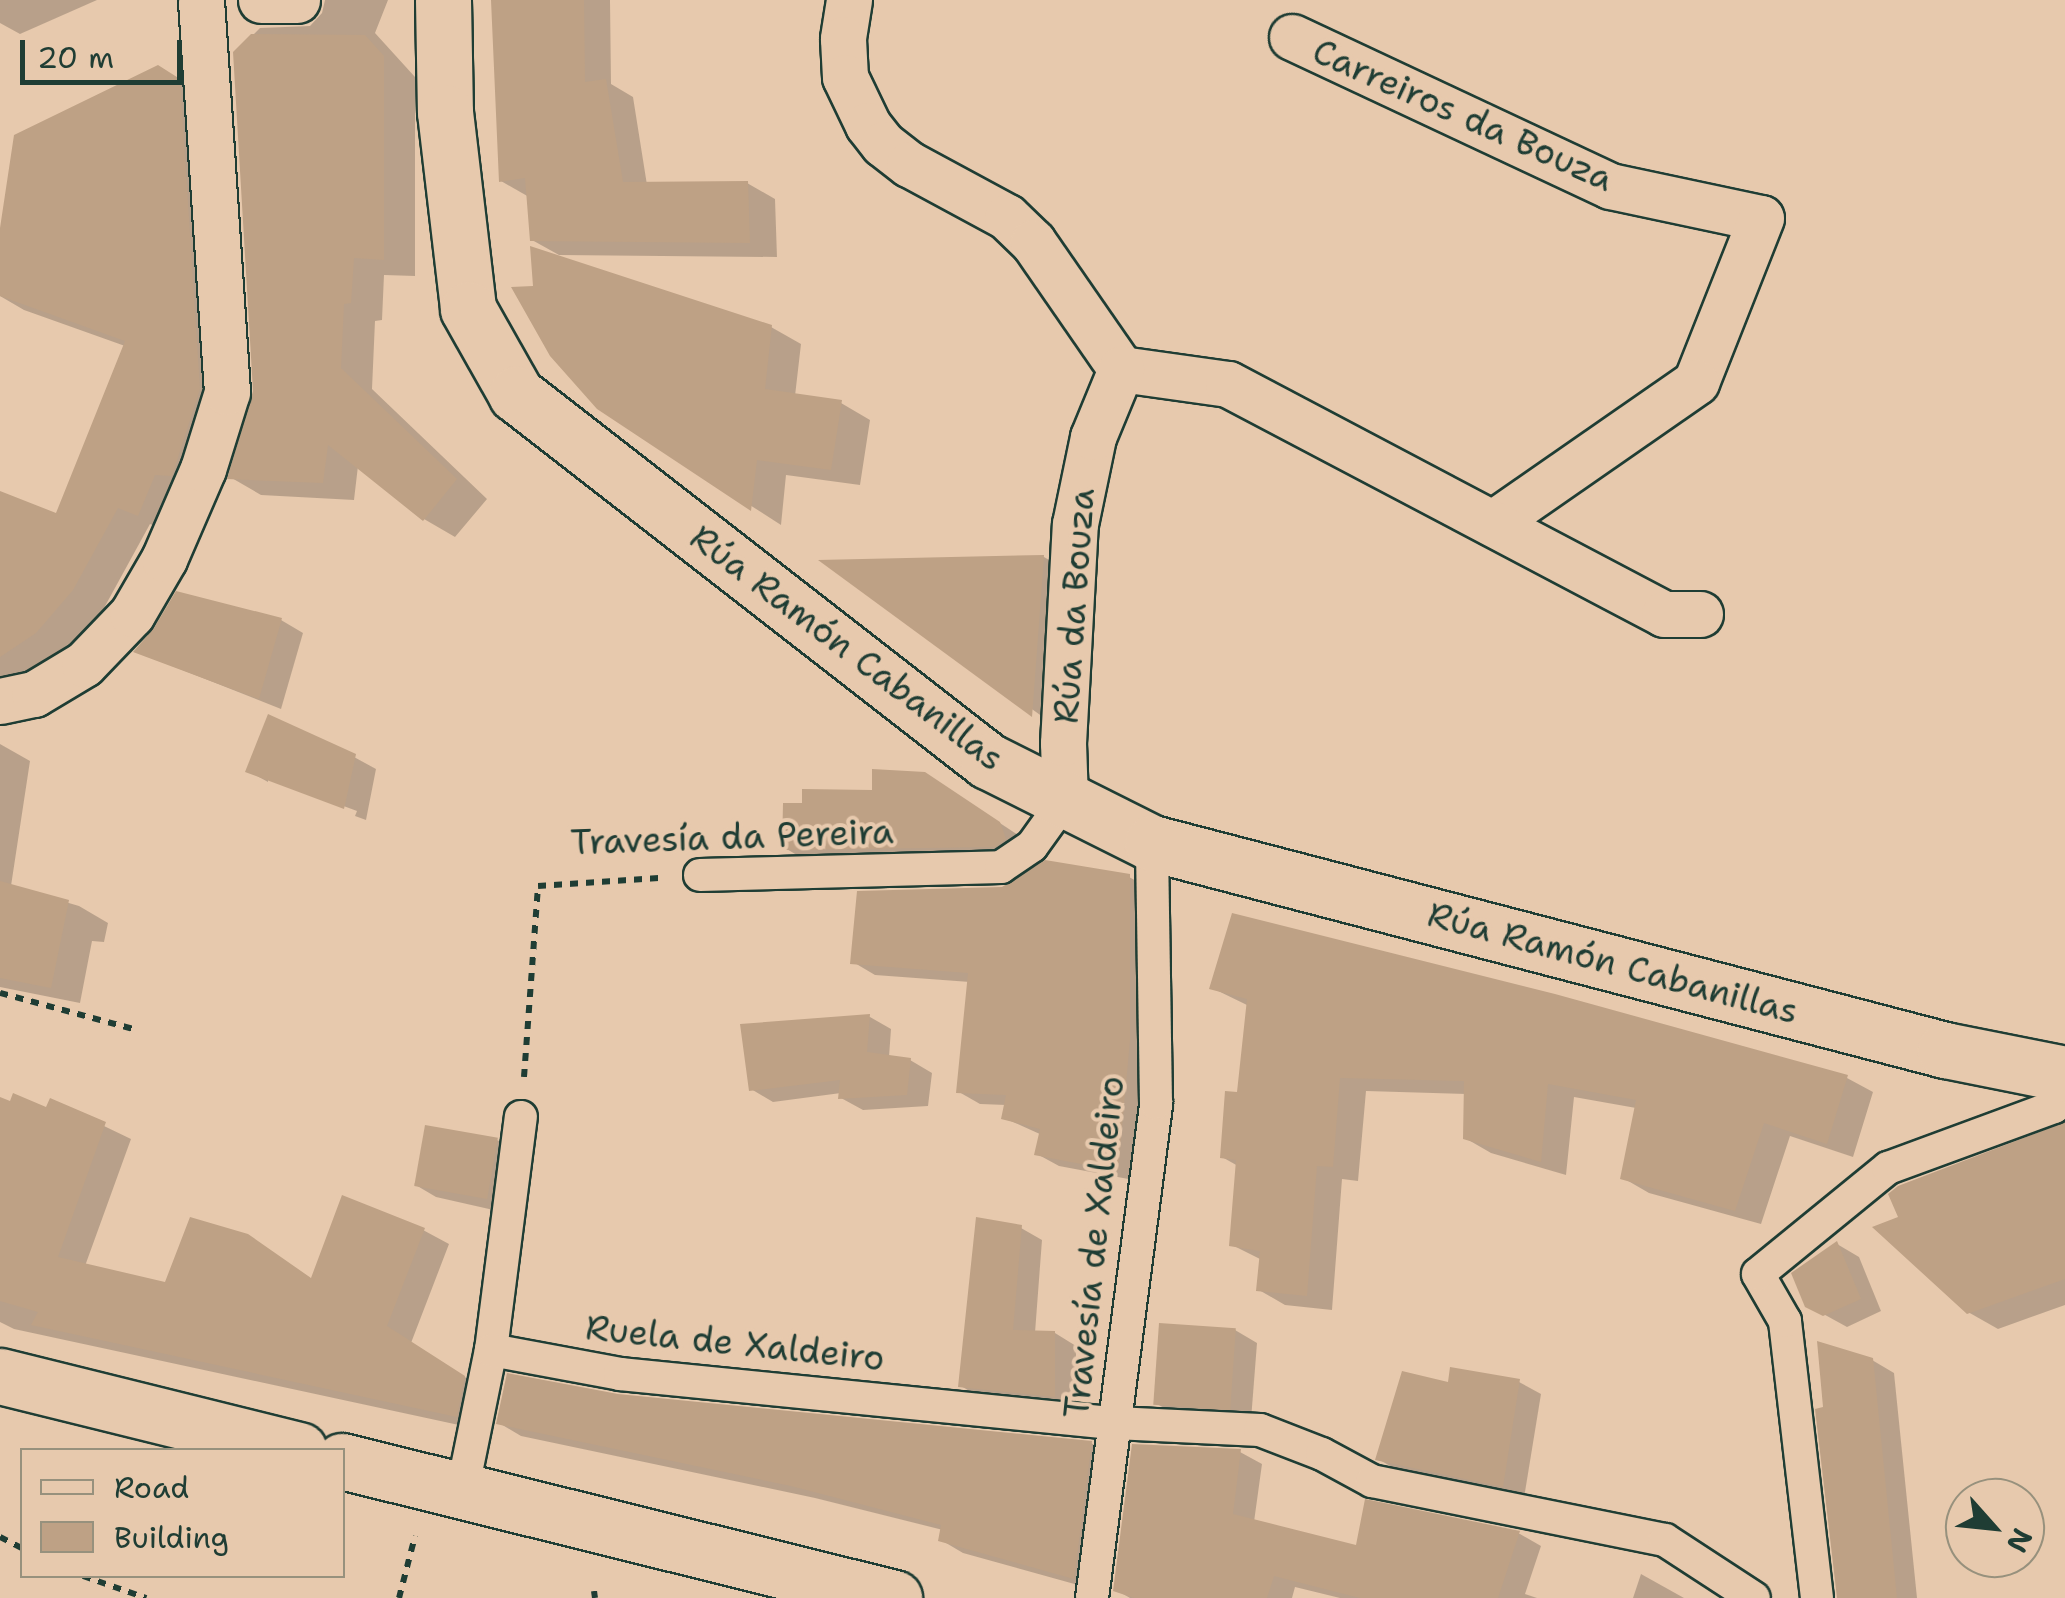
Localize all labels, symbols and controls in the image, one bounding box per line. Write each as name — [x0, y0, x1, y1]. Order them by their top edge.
scale bar — [25, 20, 188, 82]
street label: Carreiros da Bouza — [1306, 30, 1620, 200]
text: 20 m — [37, 37, 114, 78]
street label: Rúa da Bouza — [1045, 487, 1103, 725]
street label: Rúa Ramón Cabanillas — [682, 516, 1012, 780]
street label: Travesía da Pereira — [570, 810, 894, 864]
street label: Rúa Ramón Cabanillas — [1423, 893, 1803, 1033]
street label: Travesía de Xaldeiro — [1055, 1074, 1133, 1420]
street label: Ruela de Xaldeiro — [583, 1306, 887, 1380]
legend — [20, 1448, 345, 1578]
text: Road — [114, 1467, 189, 1508]
north arrow — [1945, 1478, 2045, 1578]
text: Building — [114, 1517, 229, 1558]
text: N — [1998, 1522, 2042, 1559]

